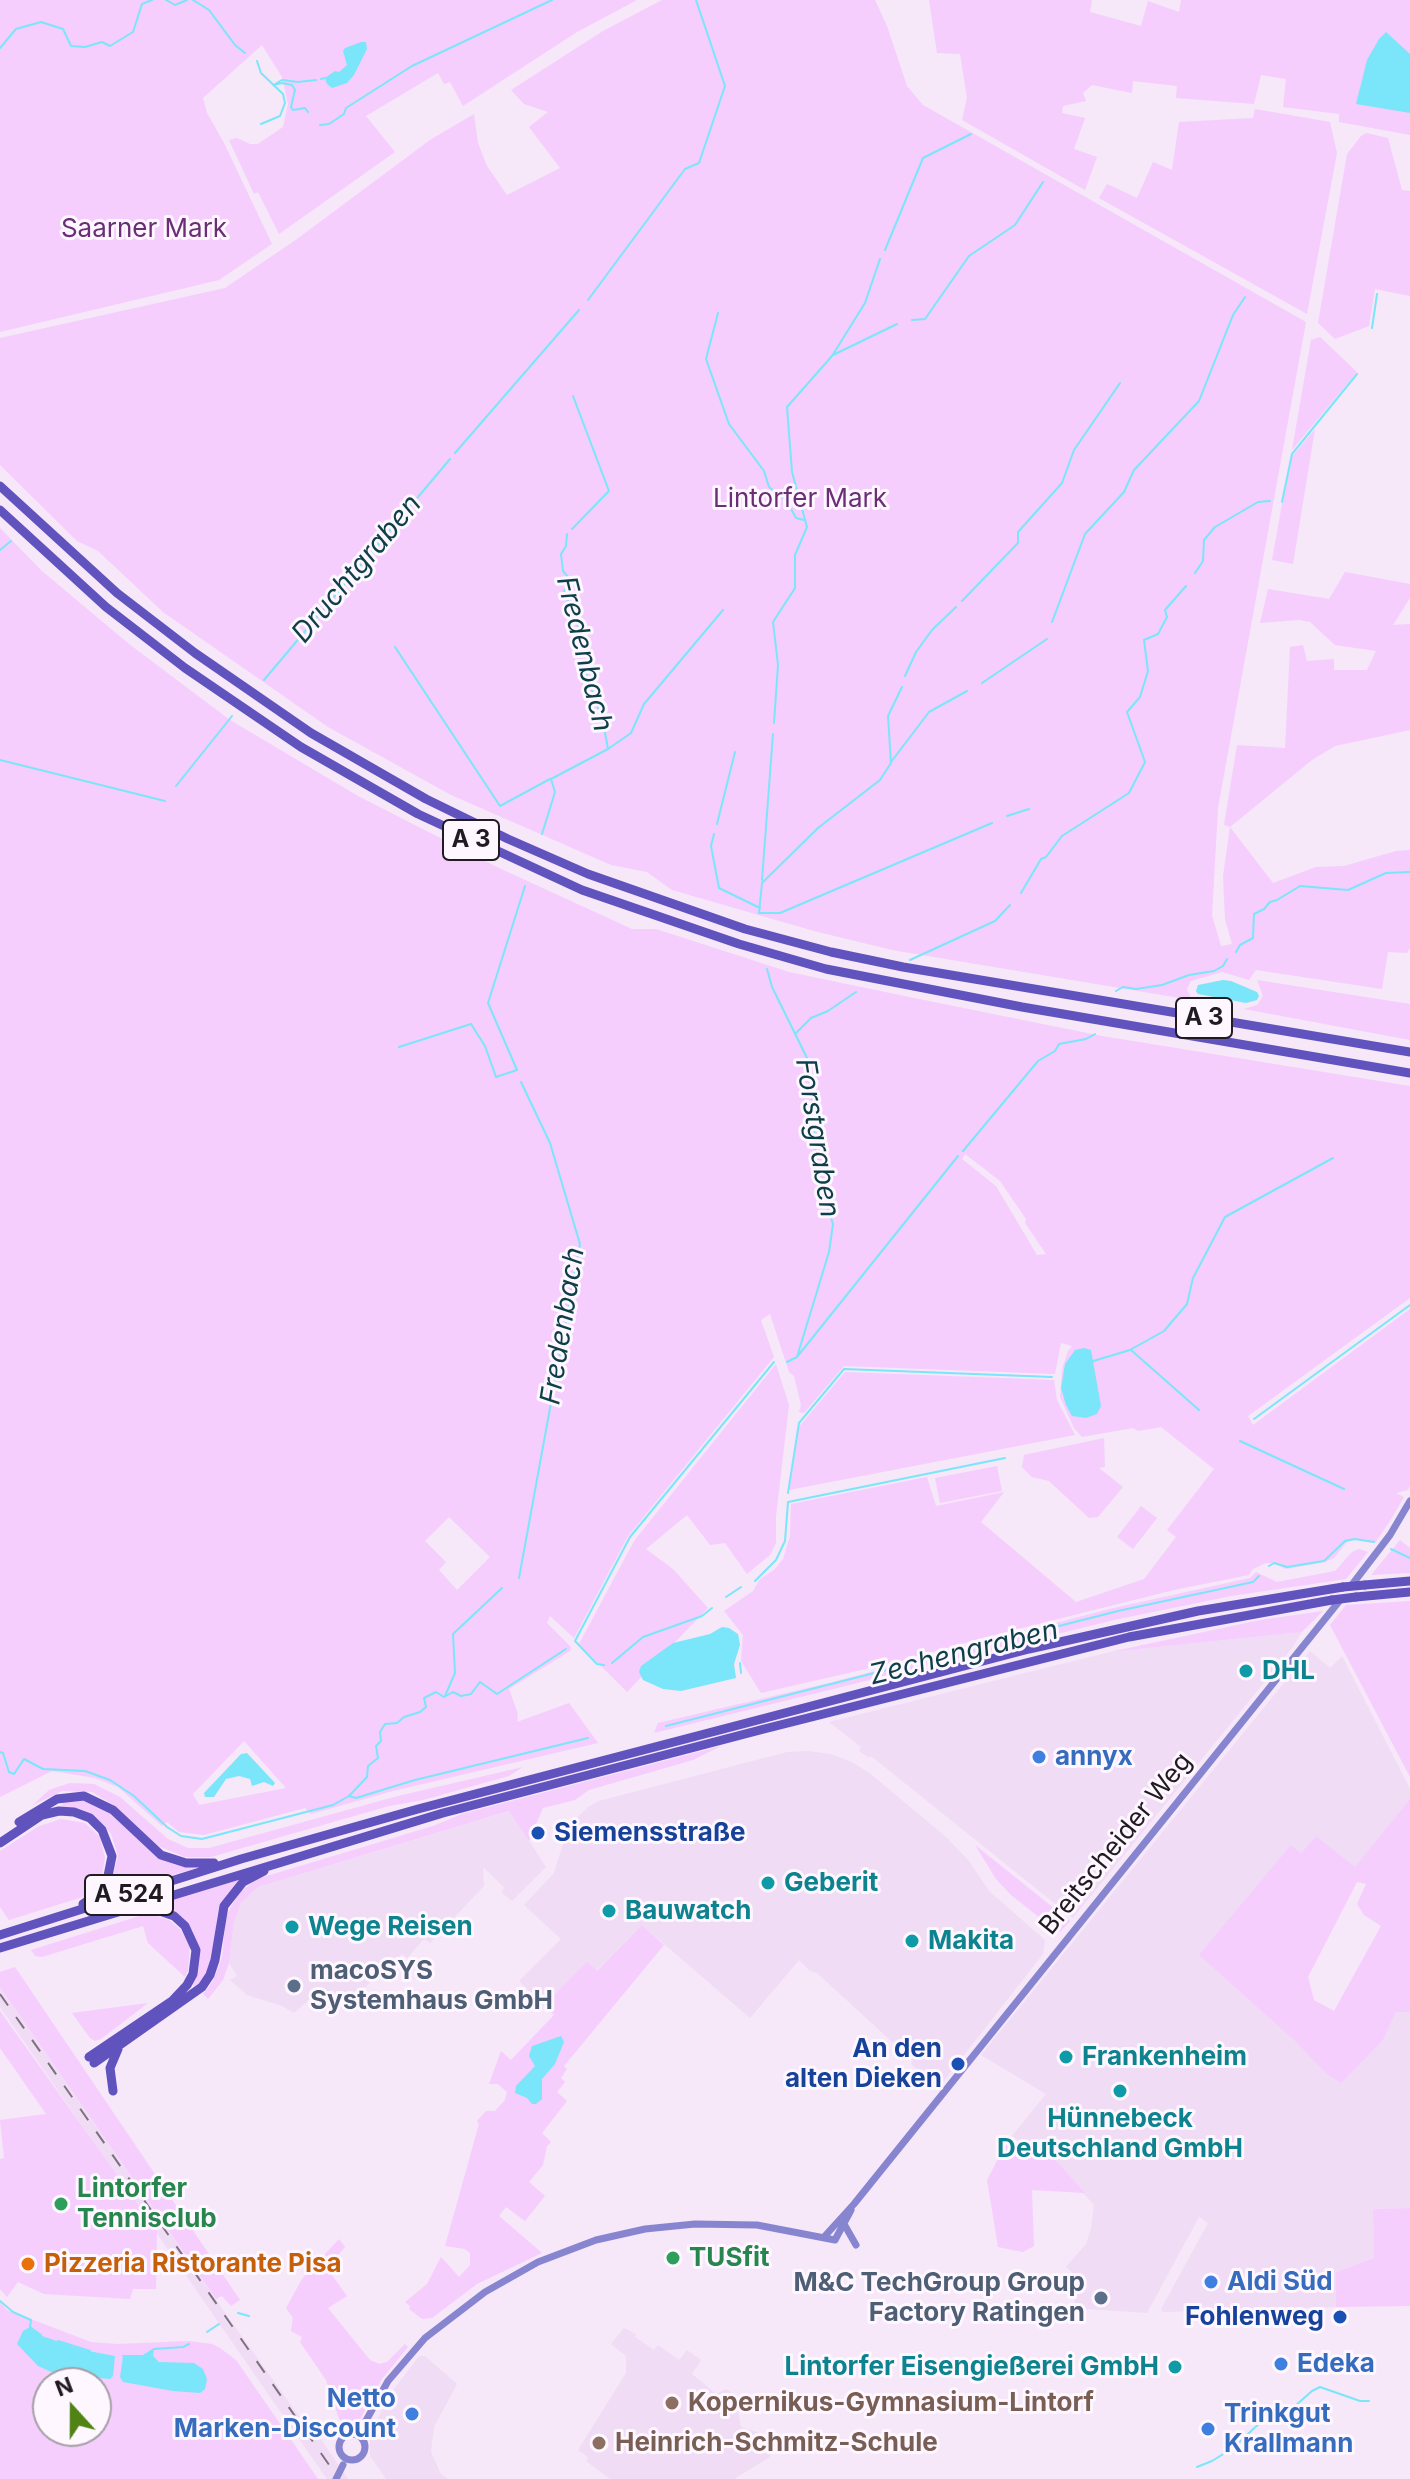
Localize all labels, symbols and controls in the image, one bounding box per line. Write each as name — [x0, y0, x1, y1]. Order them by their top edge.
park label: Saarner Mark — [61, 213, 227, 245]
park label: Lintorfer Mark — [713, 483, 887, 515]
water label: Druchtgraben — [285, 488, 429, 650]
water label: Fredenbach — [549, 573, 619, 735]
road number: A 3 — [443, 820, 499, 860]
road number: A 3 — [1176, 998, 1232, 1038]
water label: Forstgraben — [788, 1056, 846, 1220]
water label: Fredenbach — [534, 1245, 592, 1407]
water label: Zechengraben — [866, 1613, 1062, 1693]
place label: DHL — [1262, 1655, 1315, 1687]
marker: DHL — [1237, 1662, 1255, 1680]
place label: annyx — [1055, 1741, 1133, 1773]
street label: Breitscheider Weg — [1033, 1747, 1199, 1941]
marker: annyx — [1030, 1748, 1048, 1766]
place label: Siemensstraße — [554, 1817, 746, 1849]
marker: Siemensstraße — [529, 1824, 547, 1842]
place label: Geberit — [784, 1867, 878, 1899]
marker: Geberit — [759, 1874, 777, 1892]
road number: A 524 — [85, 1875, 173, 1915]
place label: Bauwatch — [625, 1895, 751, 1927]
marker: Bauwatch — [600, 1902, 618, 1920]
place label: Wege Reisen — [308, 1911, 473, 1943]
marker: Wege Reisen — [283, 1918, 301, 1936]
place label: Makita — [928, 1925, 1014, 1957]
marker: Makita — [903, 1932, 921, 1950]
place label: macoSYS Systemhaus GmbH — [310, 1955, 553, 2016]
marker: macoSYS Systemhaus GmbH — [285, 1977, 303, 1995]
place label: An den alten Dieken — [785, 2033, 942, 2094]
place label: Frankenheim — [1082, 2041, 1247, 2073]
marker: Frankenheim — [1057, 2048, 1075, 2066]
marker: An den alten Dieken — [949, 2055, 967, 2073]
marker: Hünnebeck Deutschland GmbH — [1111, 2082, 1129, 2100]
place label: Hünnebeck Deutschland GmbH — [997, 2103, 1243, 2164]
place label: Lintorfer Tennisclub — [77, 2173, 217, 2234]
marker: Lintorfer Tennisclub — [52, 2195, 70, 2213]
place label: TUSfit — [689, 2242, 770, 2274]
place label: Pizzeria Ristorante Pisa — [44, 2248, 342, 2280]
marker: TUSfit — [664, 2249, 682, 2267]
marker: Pizzeria Ristorante Pisa — [19, 2255, 37, 2273]
place label: Aldi Süd — [1227, 2266, 1333, 2298]
place label: M&C TechGroup Group Factory Ratingen — [793, 2267, 1085, 2328]
marker: Aldi Süd — [1202, 2273, 1220, 2291]
marker: M&C TechGroup Group Factory Ratingen — [1092, 2289, 1110, 2307]
place label: Fohlenweg — [1185, 2301, 1324, 2333]
marker: Fohlenweg — [1331, 2308, 1349, 2326]
place label: Edeka — [1297, 2348, 1375, 2380]
place label: Lintorfer Eisengießerei GmbH — [784, 2351, 1159, 2383]
marker: Edeka — [1272, 2355, 1290, 2373]
marker: Lintorfer Eisengießerei GmbH — [1166, 2358, 1184, 2376]
north arrow — [32, 2367, 112, 2447]
text: N — [52, 2371, 77, 2402]
place label: Netto Marken-Discount — [174, 2383, 396, 2444]
place label: Kopernikus-Gymnasium-Lintorf — [688, 2387, 1094, 2419]
marker: Kopernikus-Gymnasium-Lintorf — [663, 2394, 681, 2412]
place label: Trinkgut Krallmann — [1224, 2398, 1353, 2460]
marker: Netto Marken-Discount — [403, 2405, 421, 2423]
marker: Trinkgut Krallmann — [1199, 2420, 1217, 2438]
place label: Heinrich-Schmitz-Schule — [615, 2427, 938, 2459]
marker: Heinrich-Schmitz-Schule — [590, 2434, 608, 2452]

